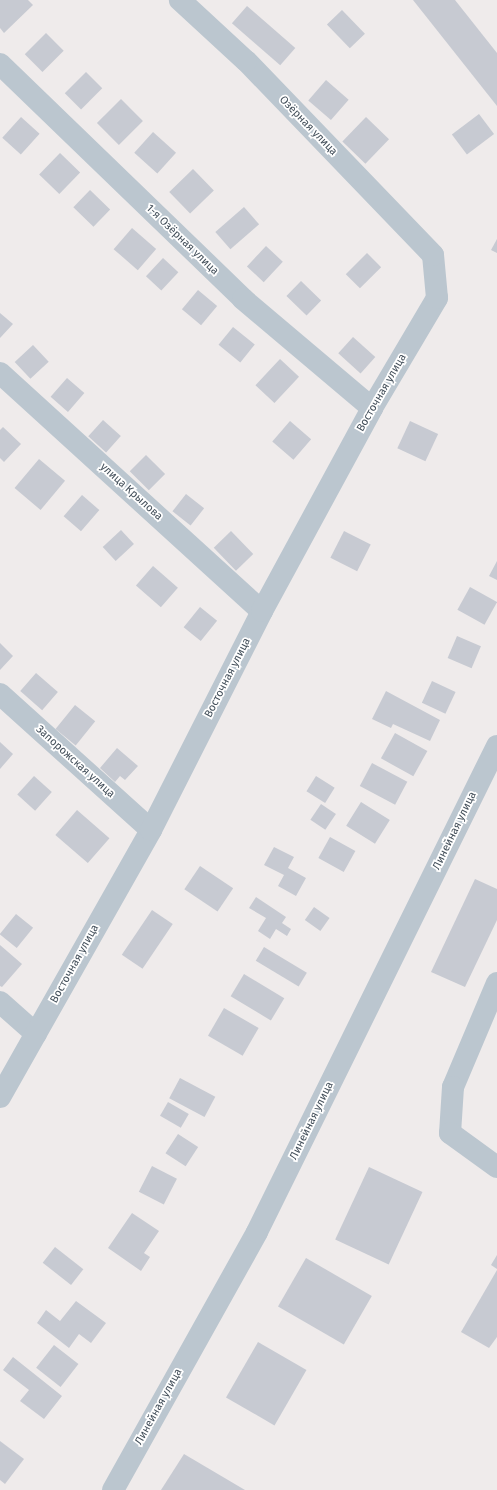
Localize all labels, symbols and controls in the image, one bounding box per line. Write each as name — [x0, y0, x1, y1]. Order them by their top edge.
street label: Озёрная улица — [276, 93, 340, 159]
street label: 1-я Озёрная улица — [143, 202, 221, 278]
street label: Восточная улица — [354, 352, 410, 434]
street label: улица Крылова — [97, 461, 165, 523]
street label: Восточная улица — [202, 636, 254, 720]
street label: Запорожская улица — [33, 723, 117, 801]
street label: Линейная улица — [430, 790, 480, 872]
street label: Восточная улица — [48, 922, 102, 1006]
street label: Линейная улица — [287, 1080, 337, 1162]
street label: Линейная улица — [133, 1367, 185, 1447]

